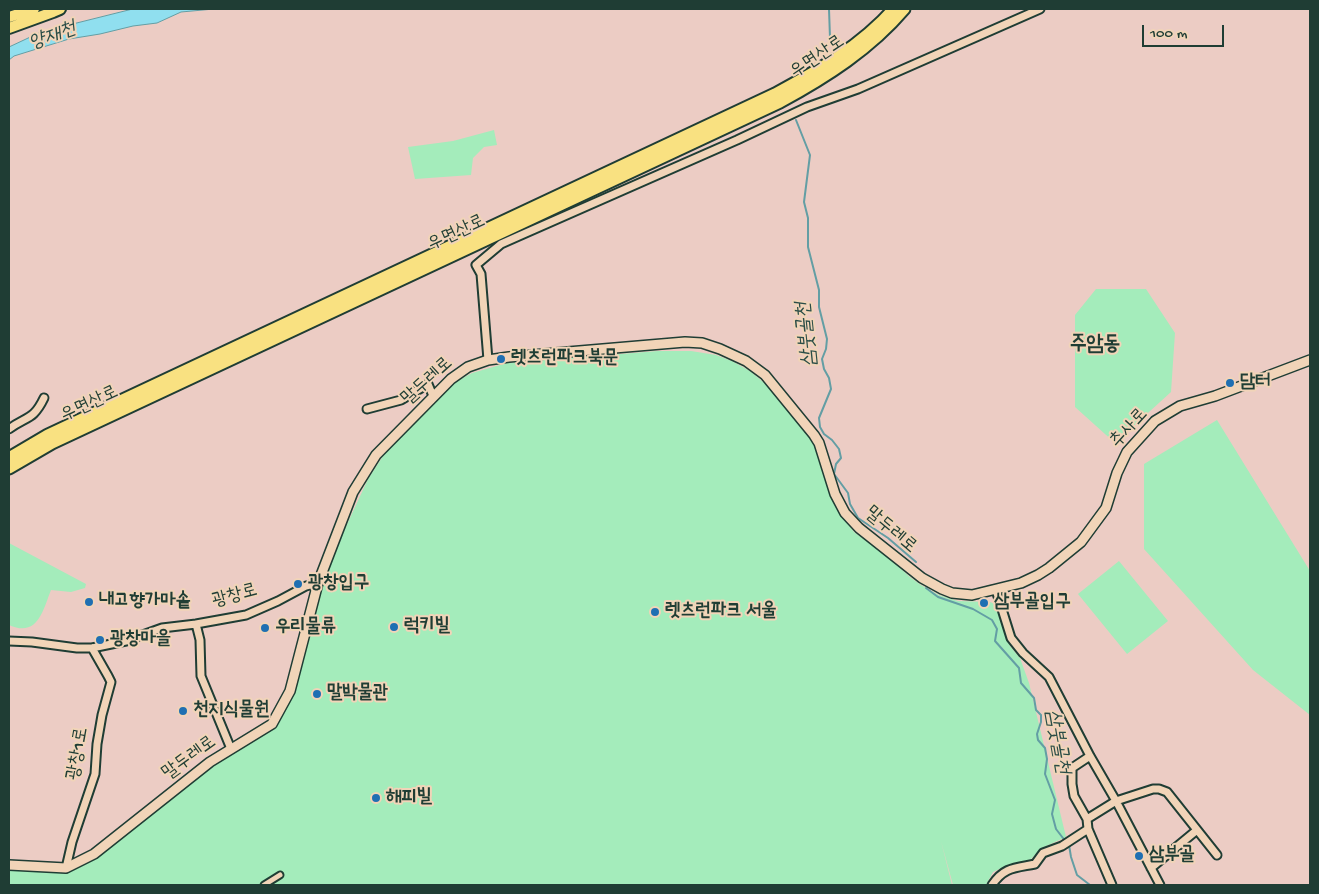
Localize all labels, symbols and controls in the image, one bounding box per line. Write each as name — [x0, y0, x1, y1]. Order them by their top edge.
scale bar — [1144, 15, 1226, 47]
water label: 양재천 — [26, 17, 80, 57]
text: 100 m — [1150, 25, 1187, 43]
street label: 우면산로 — [786, 31, 850, 85]
street label: 우면산로 — [424, 211, 490, 257]
water label: 삼붓골천 — [793, 301, 823, 367]
district label: 주암동 — [1070, 333, 1120, 359]
place label: 렛츠런파크북문 — [511, 348, 618, 370]
street label: 말두레로 — [398, 353, 458, 411]
marker: 렛츠런파크북문 — [495, 353, 507, 365]
place label: 담터 — [1240, 372, 1271, 394]
marker: 담터 — [1224, 377, 1236, 389]
street label: 우면산로 — [57, 382, 123, 428]
street label: 추사로 — [1106, 404, 1154, 454]
street label: 말두레로 — [859, 503, 921, 559]
place label: 광창입구 — [308, 573, 369, 595]
marker: 광창입구 — [292, 578, 304, 590]
street label: 광창로 — [210, 580, 260, 614]
place label: 내고향가마솥 — [99, 591, 191, 613]
place label: 삼부골입구 — [994, 592, 1070, 614]
marker: 내고향가마솥 — [83, 596, 95, 608]
marker: 삼부골입구 — [978, 597, 990, 609]
place label: 렛츠런파크 서울 — [665, 601, 777, 623]
marker: 렛츠런파크 서울 — [649, 606, 661, 618]
place label: 럭키빌 — [404, 616, 450, 638]
place label: 우리물류 — [275, 617, 336, 639]
marker: 럭키빌 — [388, 621, 400, 633]
marker: 우리물류 — [259, 622, 271, 634]
place label: 광창마을 — [110, 629, 171, 651]
marker: 광창마을 — [94, 634, 106, 646]
place label: 말박물관 — [327, 683, 388, 705]
marker: 말박물관 — [311, 688, 323, 700]
place label: 천지식물원 — [193, 700, 269, 722]
marker: 천지식물원 — [177, 705, 189, 717]
water label: 삼붓골천 — [1039, 708, 1073, 776]
street label: 광창1로 — [63, 726, 95, 782]
street label: 말두레로 — [159, 732, 221, 786]
place label: 해피빌 — [386, 787, 432, 809]
marker: 해피빌 — [370, 792, 382, 804]
place label: 삼부골 — [1149, 845, 1195, 867]
marker: 삼부골 — [1133, 850, 1145, 862]

